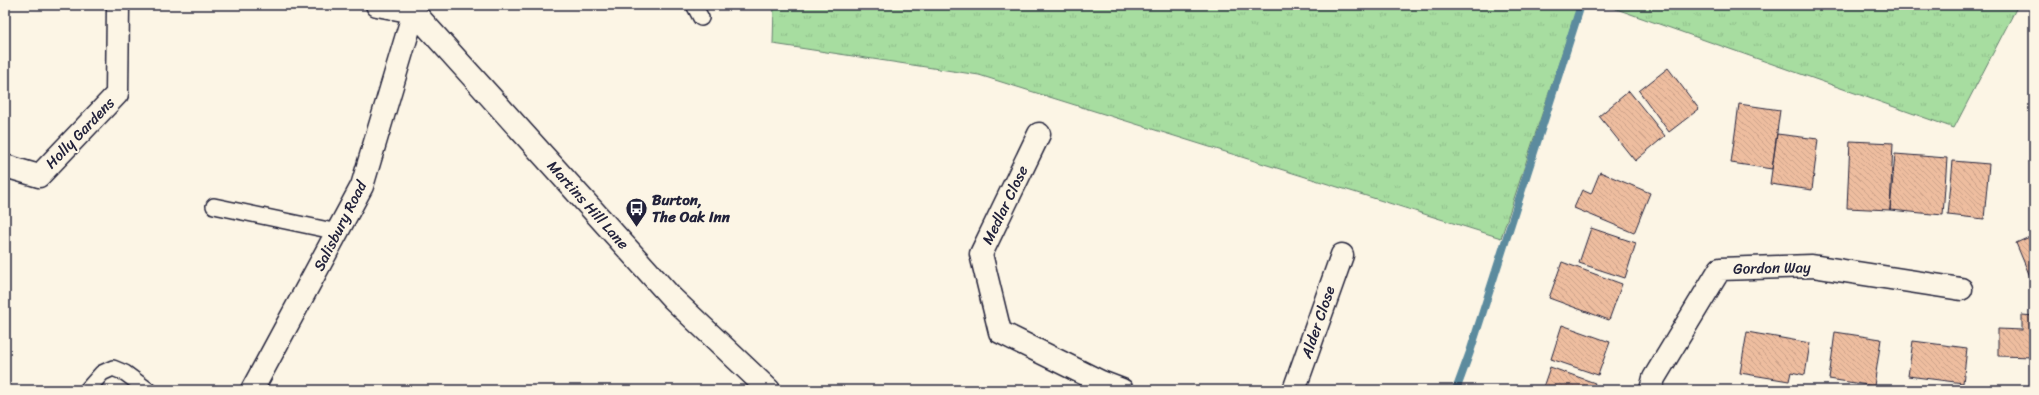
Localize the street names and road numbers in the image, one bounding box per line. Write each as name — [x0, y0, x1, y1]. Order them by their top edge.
street label: Holly Gardens — [39, 91, 121, 175]
street label: Martins Hill Lane — [541, 154, 636, 256]
street label: Medlar Close — [975, 161, 1036, 249]
street label: Salisbury Road — [306, 175, 374, 276]
street label: Gordon Way — [1733, 254, 1811, 282]
street label: Alder Close — [1293, 282, 1343, 363]

